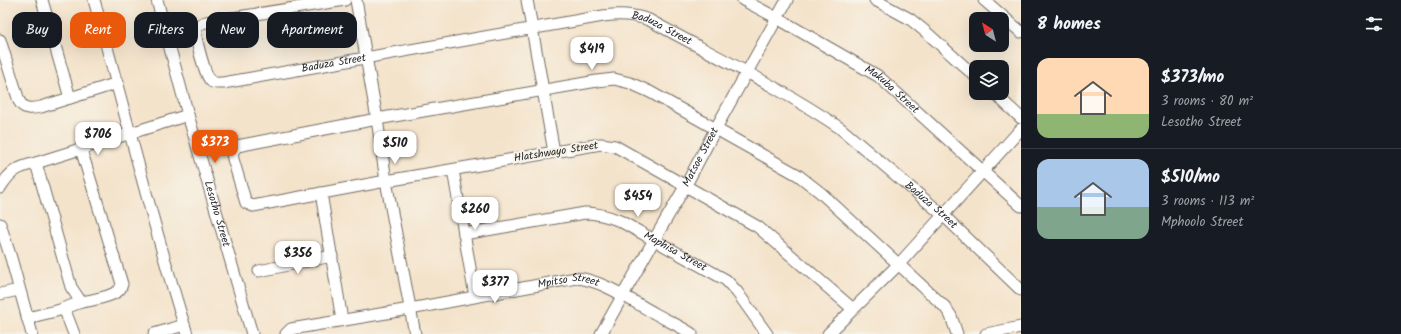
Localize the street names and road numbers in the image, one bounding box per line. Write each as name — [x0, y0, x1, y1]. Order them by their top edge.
street label: Baduza Street — [630, 7, 696, 51]
street label: Baduza Street — [300, 49, 368, 78]
street label: Makuba Street — [861, 61, 924, 119]
street label: Matsoe Street — [678, 124, 724, 190]
street label: Hlatshwayo Street — [513, 136, 600, 168]
street label: Baduza Street — [900, 177, 962, 234]
street label: Lesotho Street — [199, 179, 235, 250]
street label: Maphisa Street — [640, 227, 711, 277]
street label: Mpitso Street — [536, 269, 603, 294]

